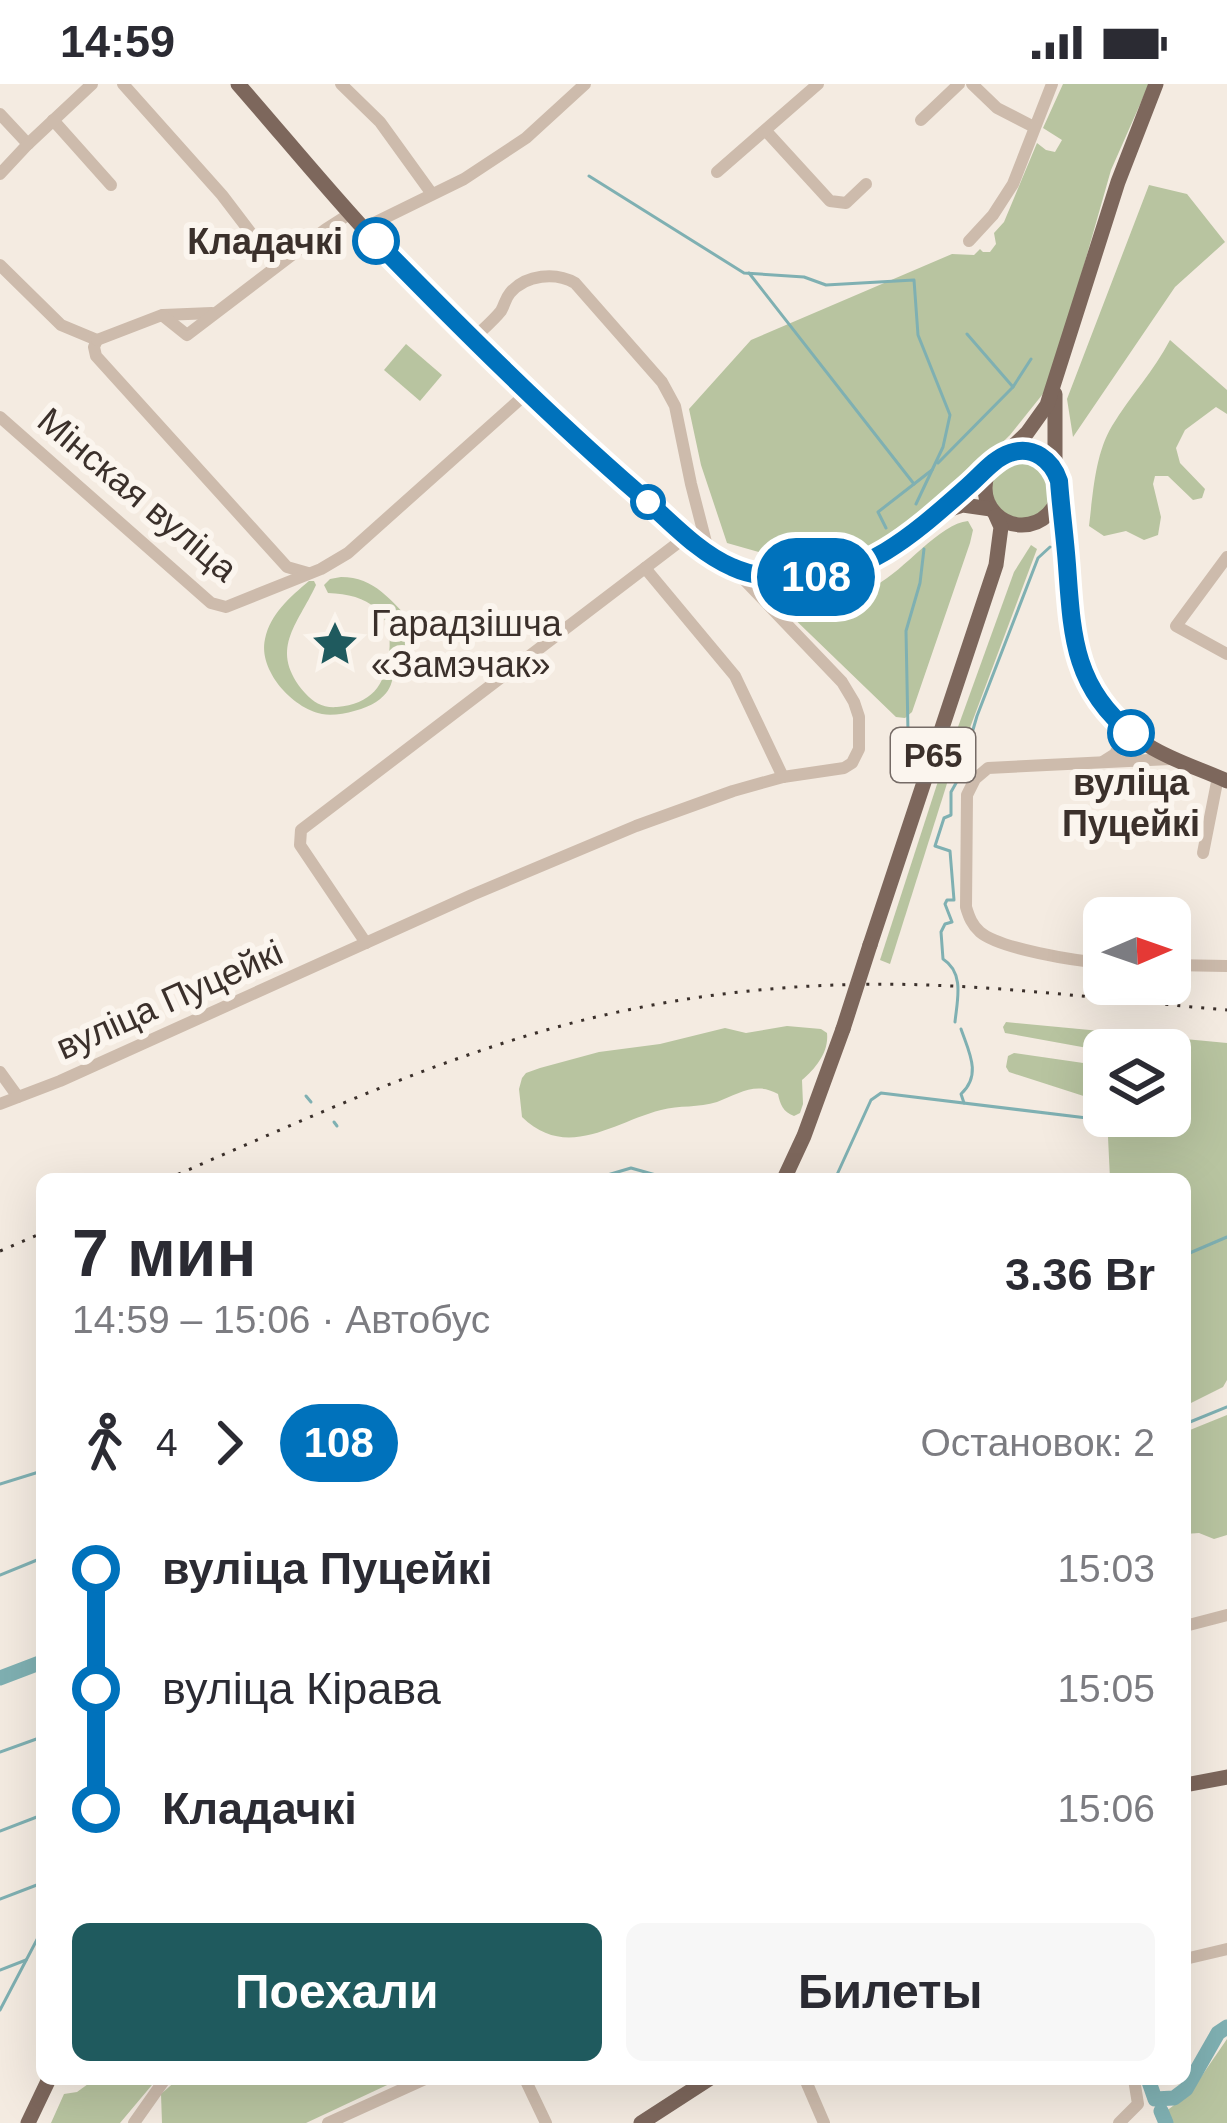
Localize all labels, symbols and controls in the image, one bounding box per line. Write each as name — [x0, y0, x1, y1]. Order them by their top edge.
text: 14:59 — [60, 16, 175, 67]
marker: Кладачкі — [354, 219, 398, 263]
place label: Кладачкі — [187, 221, 343, 262]
street label: Мінская вуліца — [30, 399, 246, 590]
unlabelled marker — [632, 486, 664, 518]
line badge: 108 — [747, 538, 885, 616]
text: 108 — [781, 553, 851, 600]
place label: Гарадзішча «Замэчак» — [371, 603, 563, 685]
place icon: Гарадзішча «Замэчак» — [310, 619, 360, 669]
marker: вуліца Пуцейкі — [1109, 711, 1153, 755]
road number: Р65 — [891, 728, 975, 782]
place label: вуліца Пуцейкі — [1062, 762, 1200, 844]
north arrow — [1083, 897, 1191, 1005]
map controls — [1083, 897, 1191, 1137]
street label: вуліца Пуцейкі — [50, 931, 289, 1068]
button: layers — [1083, 1029, 1191, 1137]
text: 7 мин — [72, 1216, 256, 1290]
text: 3.36 Br — [1005, 1249, 1155, 1300]
text: 14:59 – 15:06 · Автобус — [72, 1298, 490, 1341]
icon: walk — [72, 1410, 138, 1476]
icon: forward — [196, 1410, 262, 1476]
text: 108 — [304, 1419, 374, 1466]
text: 4 — [156, 1421, 178, 1464]
text: Остановок: 2 — [920, 1421, 1155, 1464]
text: вуліца Пуцейкі — [162, 1543, 493, 1594]
text: 15:03 — [1057, 1547, 1155, 1590]
text: вуліца Кірава — [162, 1663, 441, 1714]
text: 15:05 — [1057, 1667, 1155, 1710]
text: Кладачкі — [162, 1783, 357, 1834]
text: 15:06 — [1057, 1787, 1155, 1830]
button: Поехали — [72, 1923, 602, 2061]
button: Билеты — [626, 1923, 1155, 2061]

